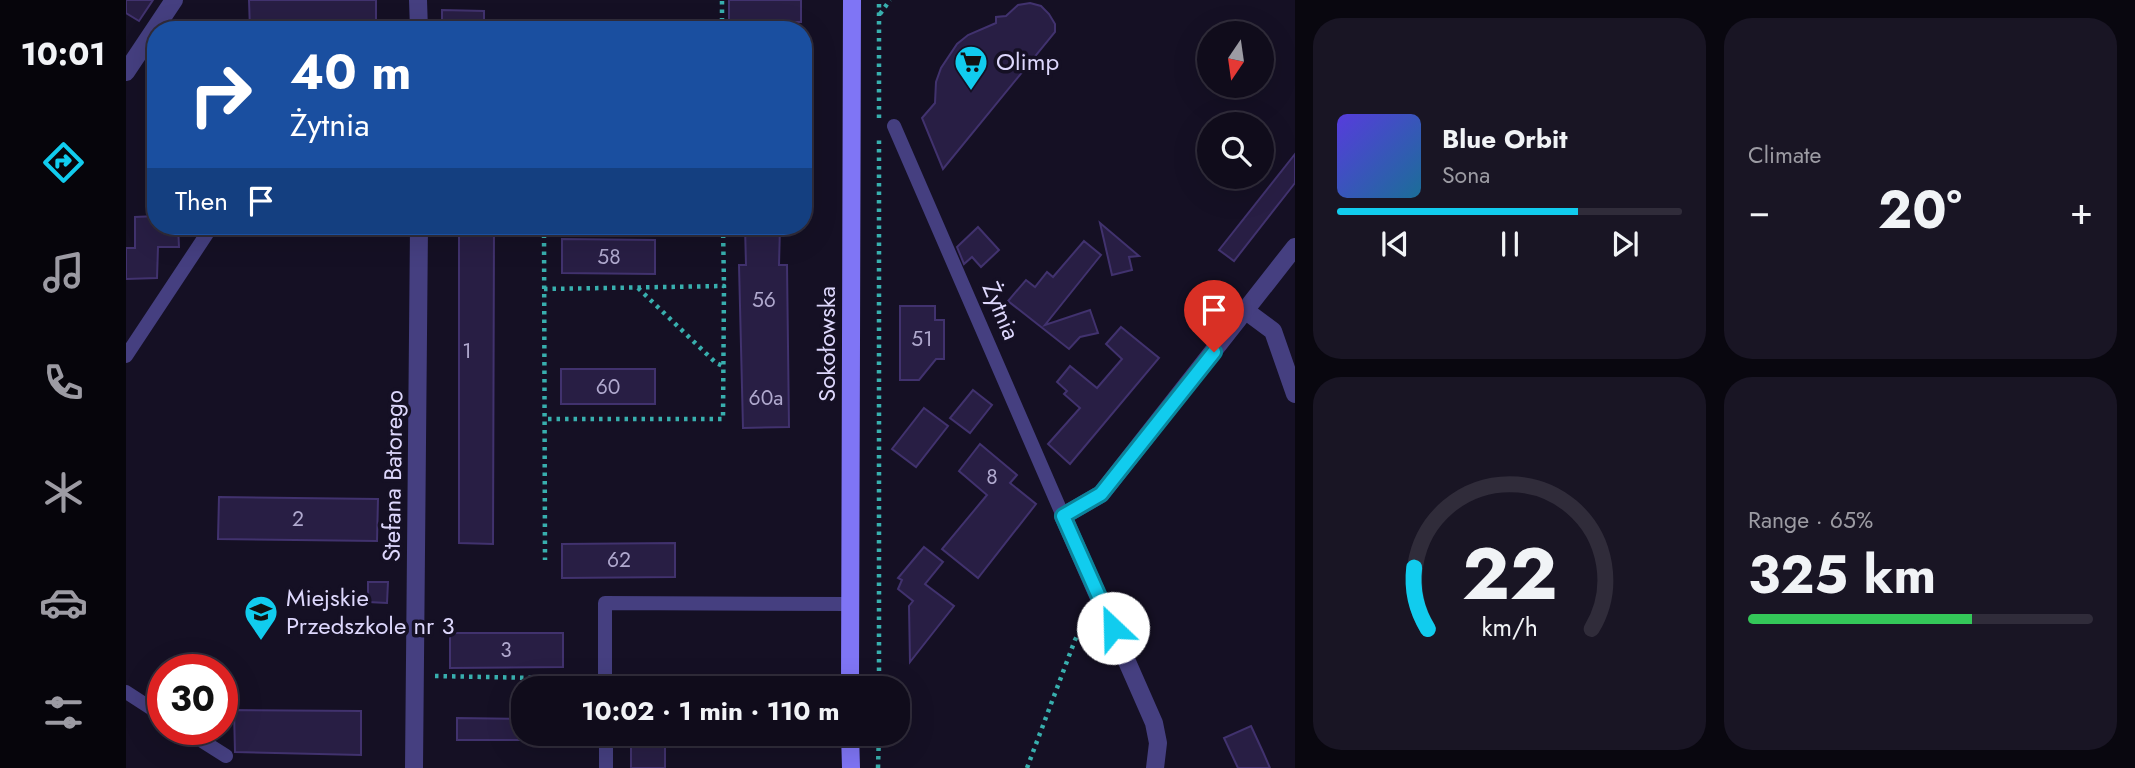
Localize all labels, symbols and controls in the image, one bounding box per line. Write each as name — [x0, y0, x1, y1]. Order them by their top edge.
north arrow — [1197, 21, 1274, 98]
map controls — [1197, 21, 1274, 189]
text: 10:01 — [20, 31, 106, 77]
text: 40 m — [290, 37, 412, 107]
supermarket icon: Olimp — [952, 43, 990, 92]
place label: Olimp — [996, 44, 1059, 79]
icon: right — [175, 49, 266, 140]
text: Żytnia — [290, 102, 370, 148]
button: search — [1197, 112, 1274, 189]
text: Blue Orbit — [1442, 120, 1567, 158]
icon: directions — [39, 138, 88, 187]
text: Climate — [1748, 138, 1821, 172]
text: Sona — [1442, 158, 1490, 192]
text: 20° — [1878, 172, 1962, 248]
text: Then — [175, 182, 228, 220]
icon: arrive — [242, 182, 280, 220]
text: − — [1748, 183, 1770, 238]
text: + — [2070, 183, 2093, 238]
icon: previous — [1376, 225, 1414, 263]
icon: pause — [1491, 225, 1529, 263]
icon: next — [1606, 225, 1644, 263]
house number: 58 — [597, 242, 621, 272]
icon: music — [39, 248, 88, 297]
street label: Żytnia — [974, 276, 1029, 345]
pin — [1184, 280, 1244, 352]
house number: 56 — [752, 285, 776, 315]
street label: Sokołowska — [809, 286, 844, 402]
icon: arrive — [1195, 291, 1233, 329]
house number: 51 — [911, 324, 933, 354]
house number: 1 — [462, 336, 472, 366]
icon: phone — [39, 358, 88, 407]
house number: 60 — [596, 372, 620, 402]
house number: 60a — [749, 383, 783, 413]
street label: Stefana Batorego — [374, 390, 411, 562]
house number: 8 — [986, 462, 998, 492]
icon: climate — [39, 468, 88, 517]
text: Range · 65% — [1748, 503, 1873, 537]
house number: 2 — [292, 504, 304, 534]
text: 22 — [1462, 522, 1557, 627]
text: 325 km — [1748, 537, 1936, 613]
house number: 62 — [607, 545, 631, 575]
icon: car — [39, 578, 88, 627]
place label: Miejskie Przedszkole nr 3 — [286, 580, 455, 643]
position arrow — [1076, 591, 1150, 665]
school or university icon: Miejskie Przedszkole nr 3 — [242, 593, 280, 642]
text: km/h — [1481, 609, 1538, 645]
house number: 3 — [500, 635, 512, 665]
speed limit sign: 30 — [147, 654, 238, 745]
icon: filters — [39, 688, 88, 737]
text: 10:02 · 1 min · 110 m — [581, 692, 840, 730]

